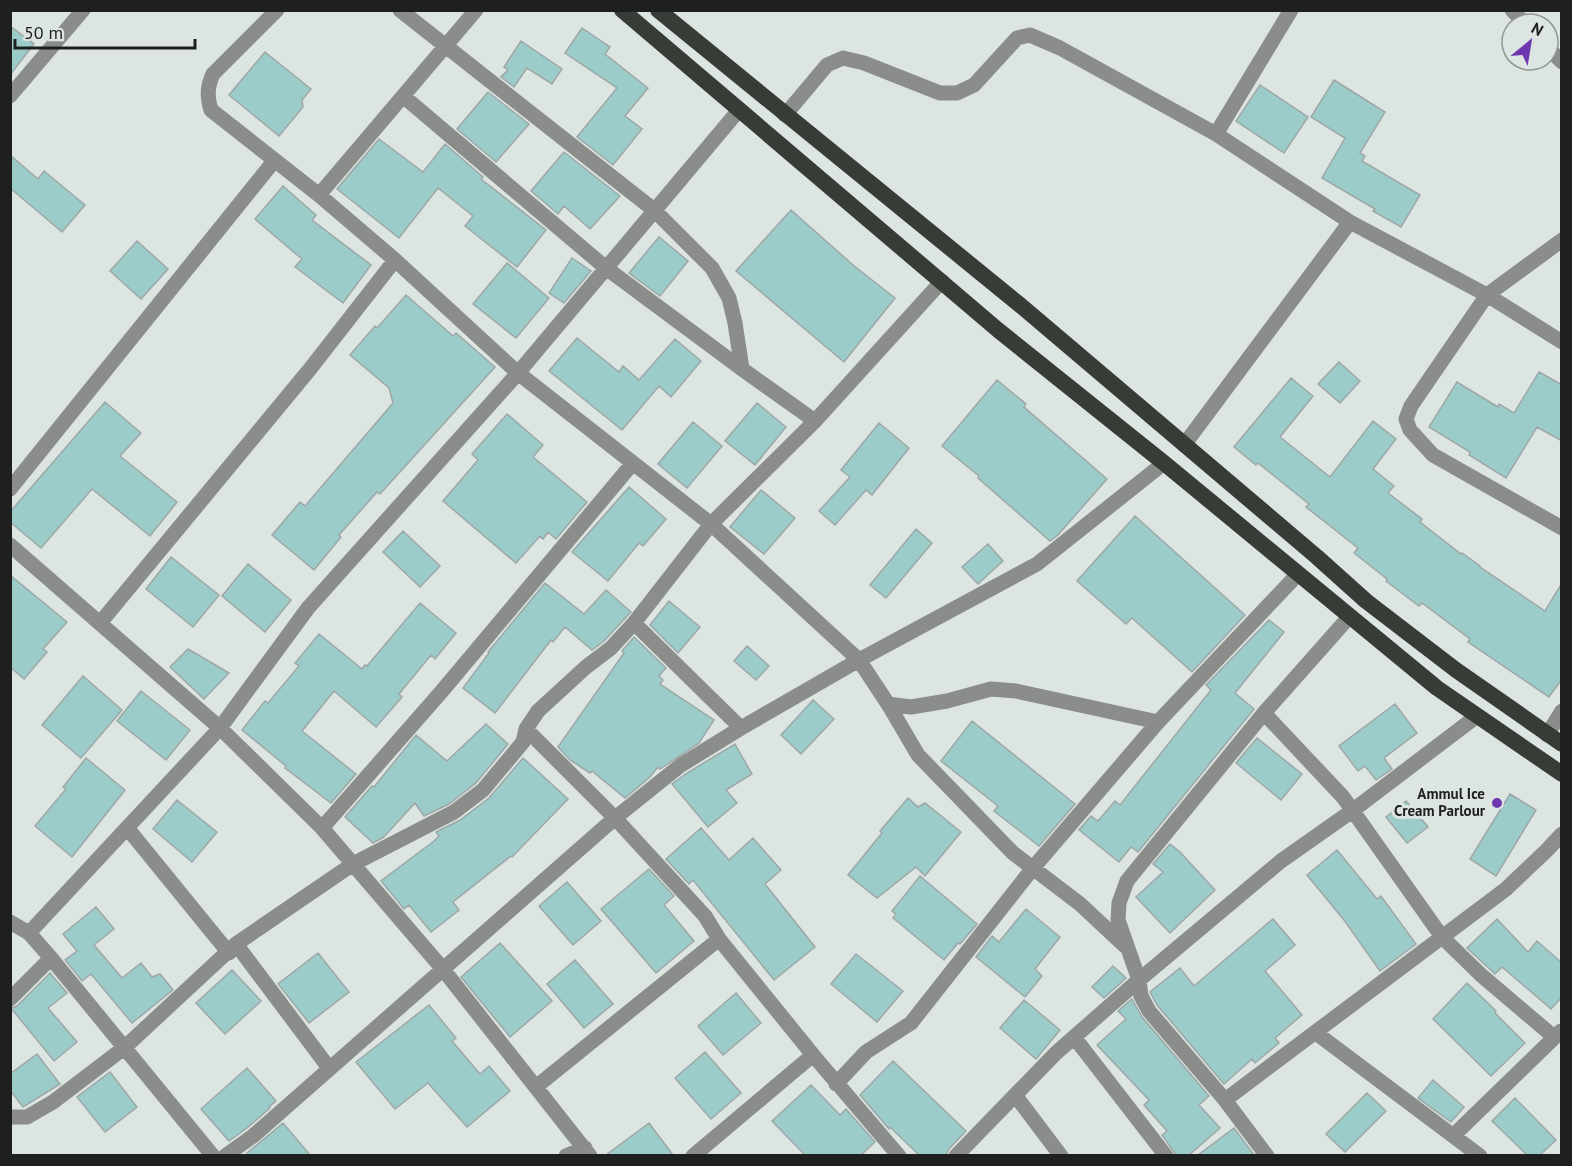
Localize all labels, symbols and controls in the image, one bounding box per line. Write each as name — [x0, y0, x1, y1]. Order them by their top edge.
scale bar — [15, 12, 195, 50]
north arrow — [1500, 12, 1560, 72]
text: N — [1528, 18, 1547, 40]
text: 50 m — [24, 21, 63, 44]
place label: Ammul Ice Cream Parlour — [1394, 784, 1486, 820]
marker: Ammul Ice Cream Parlour — [1490, 796, 1504, 810]

